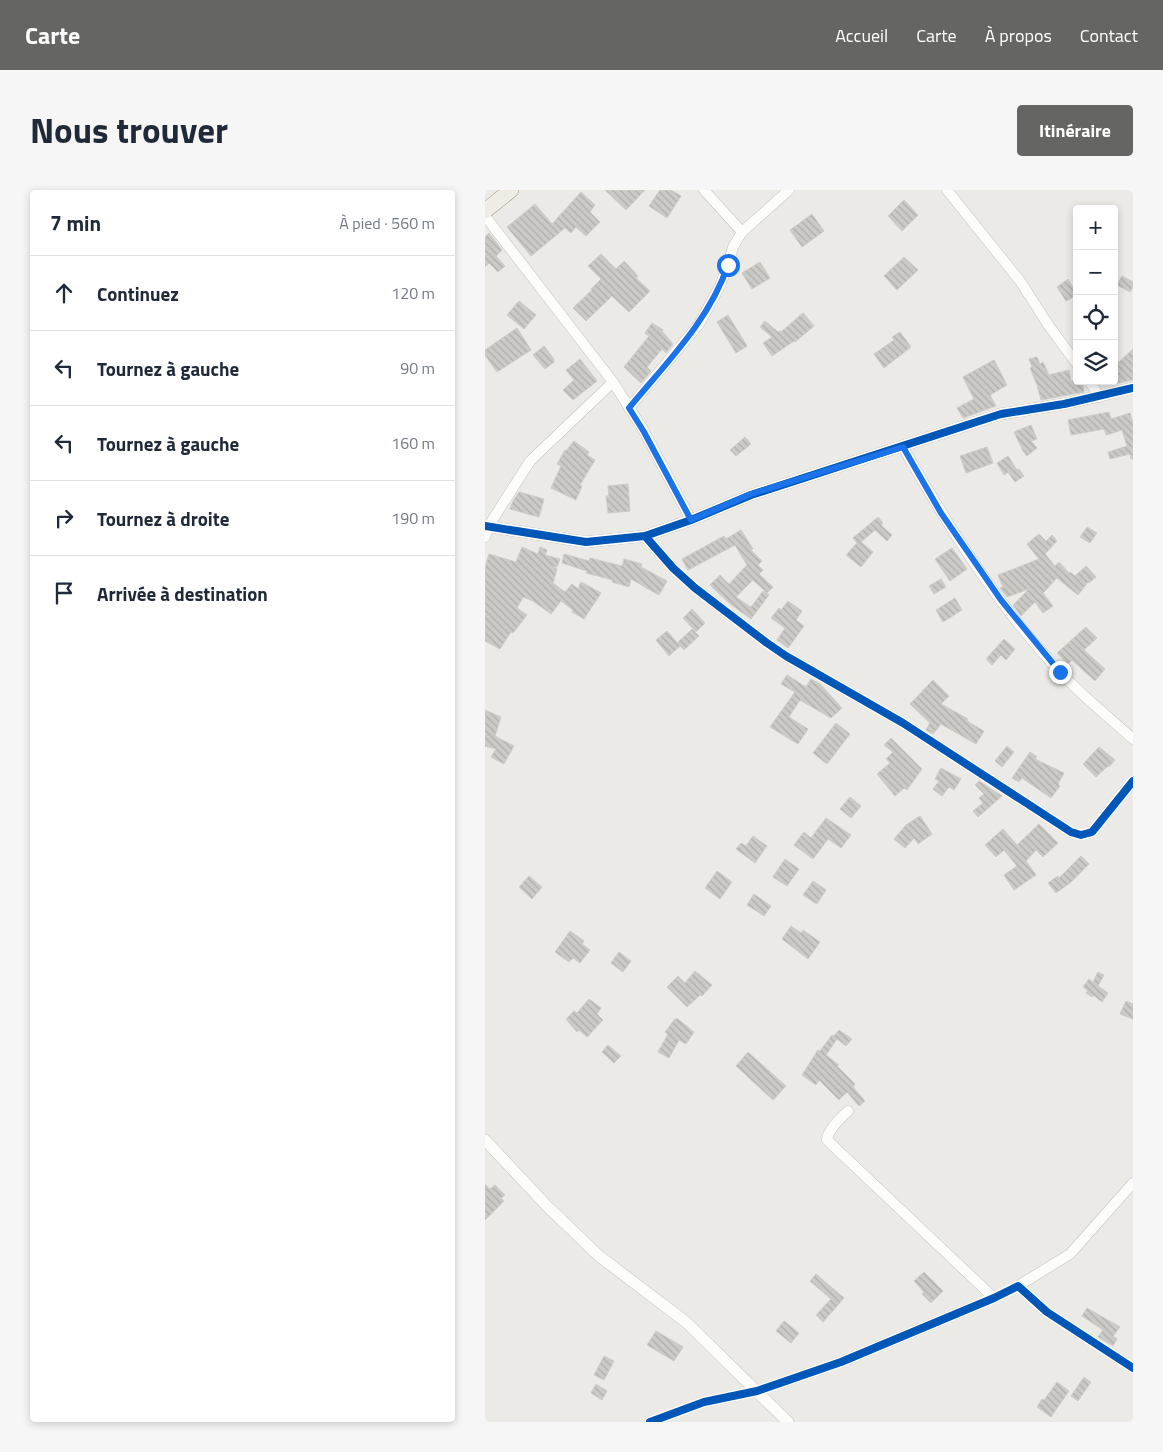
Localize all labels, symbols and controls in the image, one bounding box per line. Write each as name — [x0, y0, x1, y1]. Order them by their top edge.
text: Carte — [25, 17, 80, 53]
text: Accueil — [835, 22, 888, 49]
text: Carte — [916, 22, 957, 49]
text: À propos — [985, 22, 1052, 49]
text: Contact — [1080, 22, 1138, 49]
text: Nous trouver — [30, 103, 228, 157]
button: Itinéraire — [1017, 105, 1133, 156]
map controls — [1073, 205, 1118, 385]
button: + — [1073, 205, 1118, 250]
text: 7 min — [50, 207, 101, 239]
text: À pied · 560 m — [339, 211, 435, 235]
button: − — [1073, 250, 1118, 295]
route start — [717, 254, 740, 277]
icon: ahead — [50, 279, 78, 307]
text: Continuez — [97, 279, 179, 308]
text: 120 m — [391, 281, 435, 305]
button: locate — [1073, 295, 1118, 340]
button: layers — [1073, 340, 1118, 385]
icon: left — [50, 354, 78, 382]
text: Tournez à gauche — [97, 354, 239, 383]
text: 90 m — [400, 356, 435, 380]
icon: left — [50, 429, 78, 457]
text: Tournez à gauche — [97, 429, 239, 458]
text: 160 m — [391, 431, 435, 455]
icon: right — [50, 504, 78, 532]
text: Tournez à droite — [97, 504, 229, 533]
text: 190 m — [391, 506, 435, 530]
icon: arrive — [50, 579, 78, 607]
text: Arrivée à destination — [97, 579, 268, 608]
route end — [1049, 661, 1072, 684]

